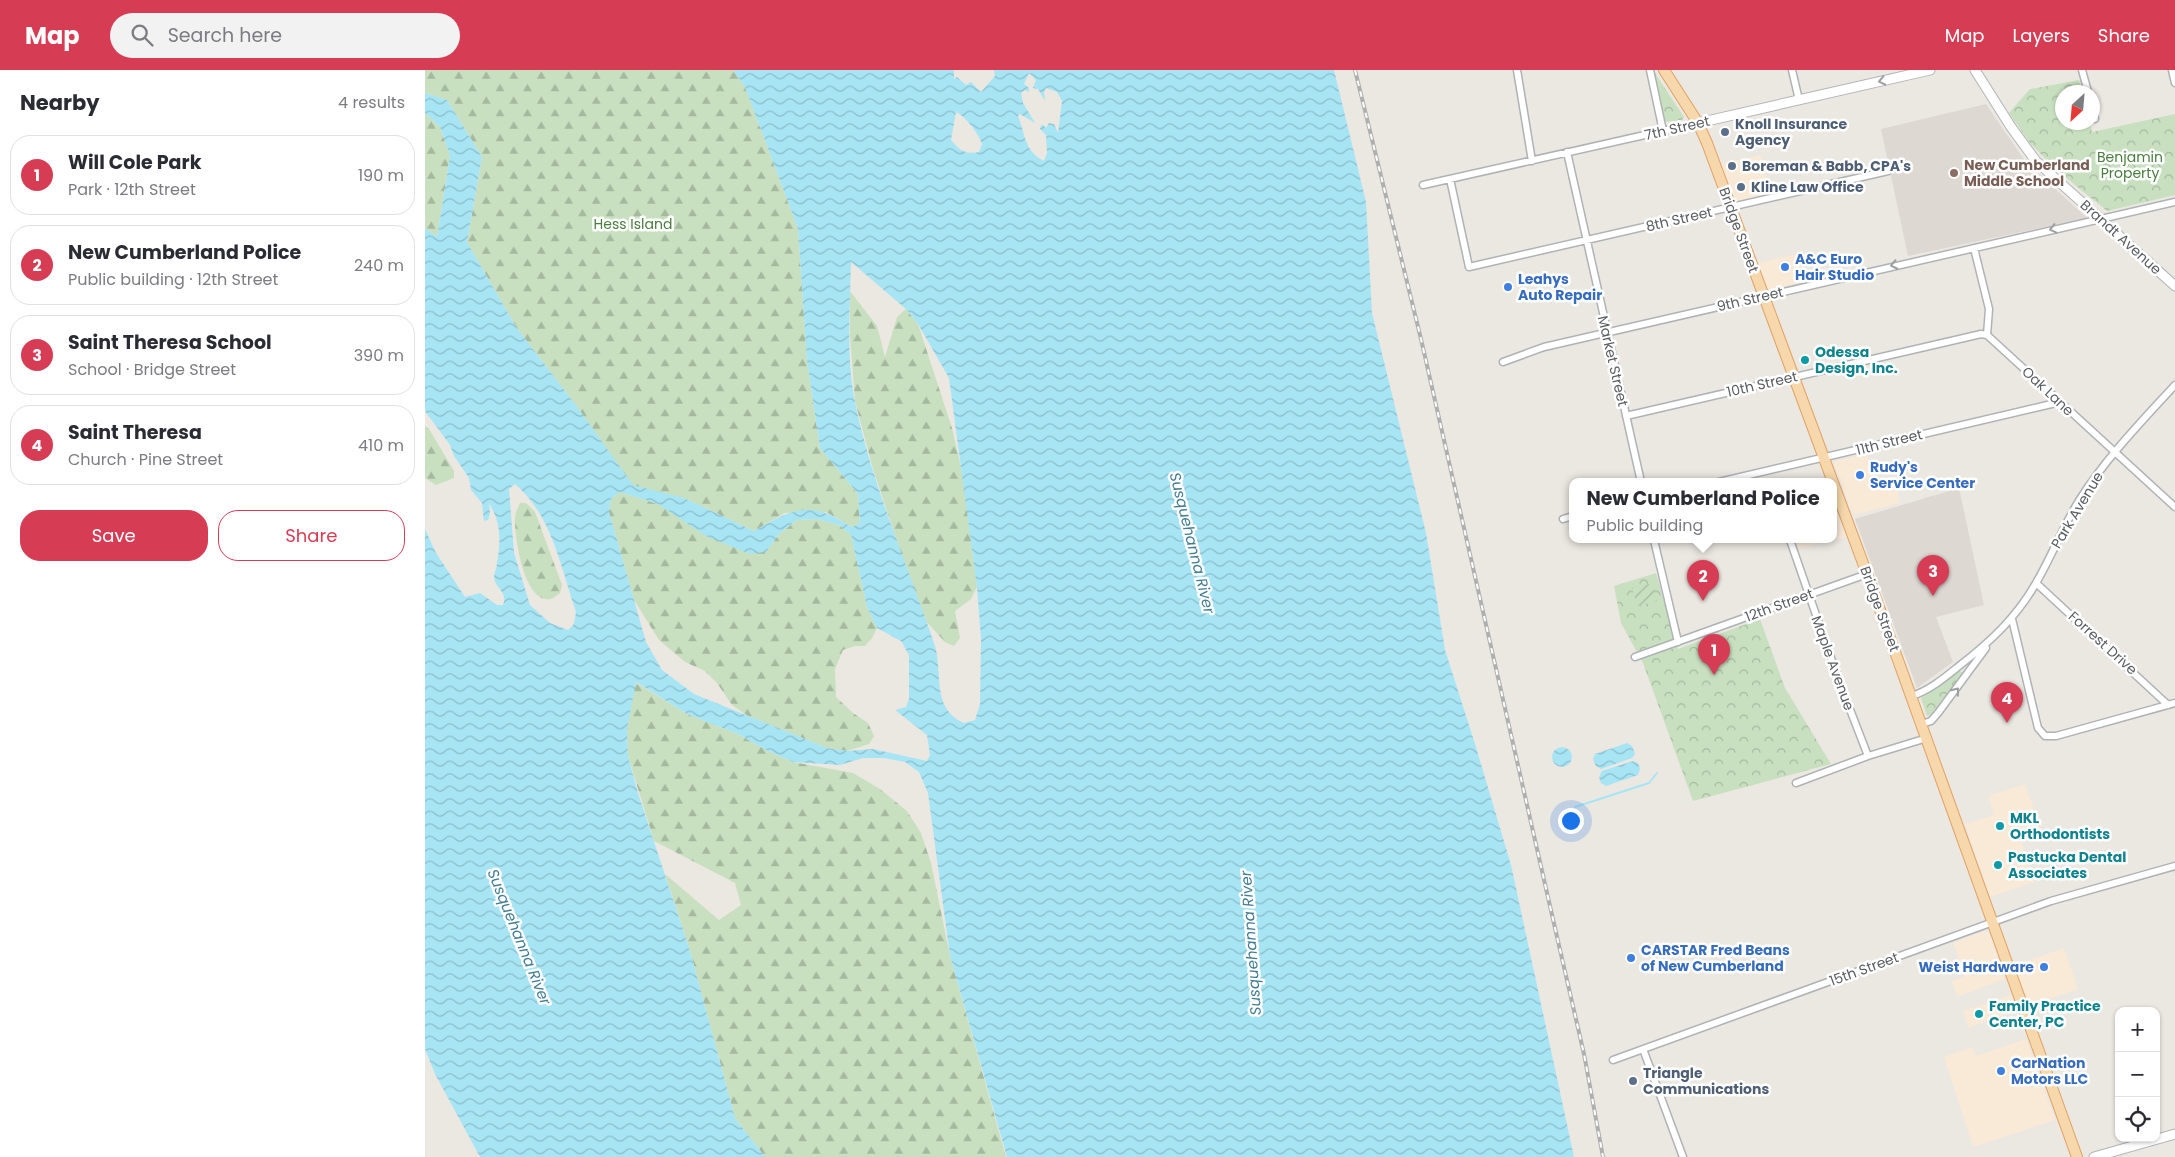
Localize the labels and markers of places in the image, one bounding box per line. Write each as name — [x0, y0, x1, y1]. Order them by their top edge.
place label: Knoll Insurance Agency — [1735, 114, 1848, 150]
marker: Knoll Insurance Agency — [1719, 126, 1731, 138]
place label: New Cumberland Middle School — [1964, 155, 2090, 191]
place label: Boreman & Babb, CPA's — [1742, 156, 1911, 176]
marker: Boreman & Babb, CPA's — [1726, 160, 1738, 172]
marker: New Cumberland Middle School — [1948, 167, 1960, 179]
place label: Kline Law Office — [1751, 177, 1864, 197]
marker: Kline Law Office — [1735, 181, 1747, 193]
place label: A&C Euro Hair Studio — [1795, 249, 1874, 285]
marker: A&C Euro Hair Studio — [1779, 261, 1791, 273]
place label: Leahys Auto Repair — [1518, 269, 1602, 305]
marker: Leahys Auto Repair — [1502, 281, 1514, 293]
place label: Odessa Design, Inc. — [1815, 342, 1898, 378]
marker: Odessa Design, Inc. — [1799, 354, 1811, 366]
place label: Rudy's Service Center — [1870, 457, 1975, 493]
marker: Rudy's Service Center — [1854, 469, 1866, 481]
pin: 3 — [1917, 555, 1949, 596]
pin: 2 — [1687, 560, 1719, 601]
pin: 1 — [1698, 634, 1730, 675]
pin: 4 — [1991, 682, 2023, 723]
place label: MKL Orthodontists — [2010, 808, 2110, 844]
marker: MKL Orthodontists — [1994, 820, 2006, 832]
place label: Pastucka Dental Associates — [2008, 847, 2126, 883]
marker: Pastucka Dental Associates — [1992, 859, 2004, 871]
place label: CARSTAR Fred Beans of New Cumberland — [1641, 940, 1790, 976]
marker: CARSTAR Fred Beans of New Cumberland — [1625, 952, 1637, 964]
place label: Weist Hardware — [1919, 957, 2034, 977]
marker: Weist Hardware — [2038, 961, 2050, 973]
place label: Family Practice Center, PC — [1989, 996, 2101, 1032]
marker: Family Practice Center, PC — [1973, 1008, 1985, 1020]
place label: CarNation Motors LLC — [2011, 1053, 2088, 1089]
place label: Triangle Communications — [1643, 1063, 1769, 1099]
marker: CarNation Motors LLC — [1995, 1065, 2007, 1077]
marker: Triangle Communications — [1627, 1075, 1639, 1087]

